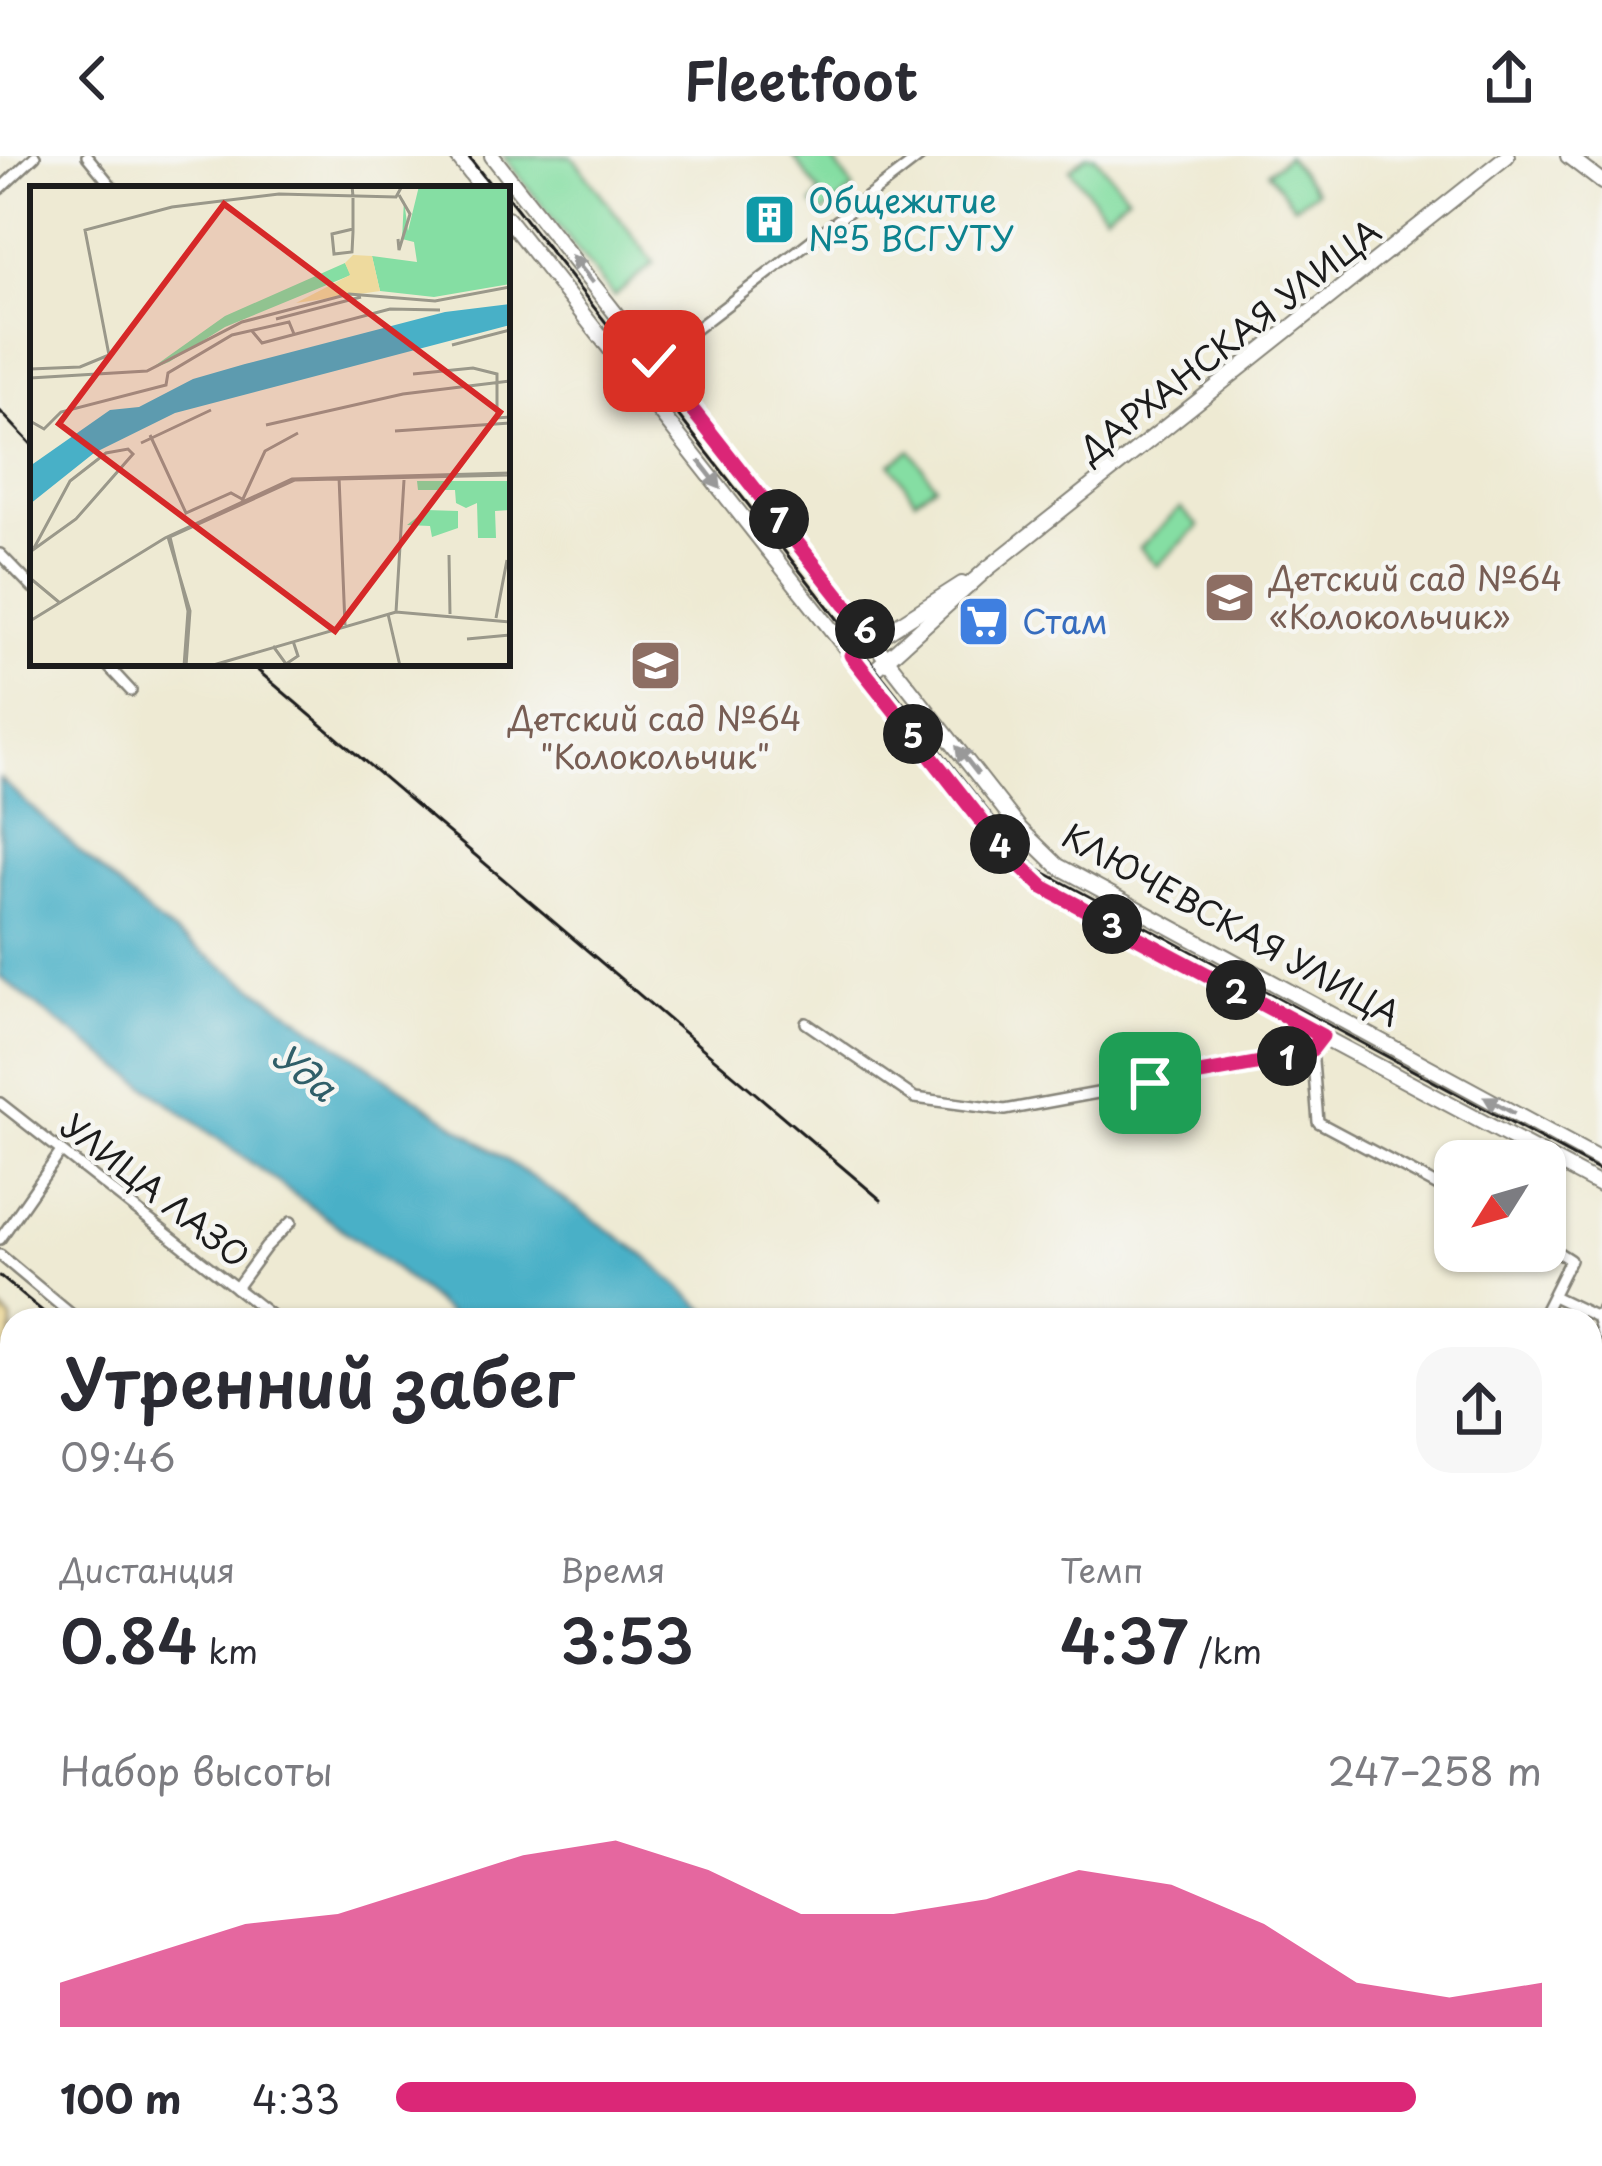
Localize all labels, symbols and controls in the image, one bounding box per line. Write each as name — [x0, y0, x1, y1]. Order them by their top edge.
text: Fleetfoot — [684, 38, 918, 119]
icon: back — [60, 45, 126, 111]
icon: share — [1476, 45, 1542, 111]
place label: Общежитие №5 ВСГУТУ — [808, 174, 1014, 262]
inset map — [30, 186, 510, 666]
building icon: Общежитие №5 ВСГУТУ — [741, 192, 797, 248]
street label: ДАРХАНСКАЯ УЛИЦА — [1066, 205, 1391, 474]
one-way arrow — [570, 254, 595, 285]
pin — [603, 310, 705, 412]
icon: check — [621, 328, 687, 394]
one-way arrow — [697, 459, 722, 490]
pin: 7 — [749, 489, 809, 549]
text: 7 — [770, 494, 788, 544]
place label: Детский сад №64 «Колокольчик» — [1268, 552, 1562, 640]
school or university icon: Детский сад №64 «Колокольчик» — [1202, 570, 1258, 626]
supermarket icon: Стам — [955, 594, 1011, 650]
place label: Стам — [1022, 595, 1108, 645]
pin: 6 — [835, 599, 895, 659]
text: 6 — [853, 604, 877, 654]
school or university icon: Детский сад №64 "Колокольчик" — [627, 637, 683, 693]
place label: Детский сад №64 "Колокольчик" — [507, 692, 802, 780]
pin: 5 — [883, 704, 943, 764]
text: 5 — [902, 709, 924, 759]
one-way arrow — [955, 744, 980, 775]
street label: КЛЮЧЕВСКАЯ УЛИЦА — [1054, 809, 1410, 1037]
pin: 4 — [970, 814, 1030, 874]
text: 4 — [989, 819, 1011, 869]
pin: 3 — [1082, 894, 1142, 954]
text: 3 — [1101, 899, 1123, 949]
pin: 2 — [1206, 960, 1266, 1020]
text: 2 — [1224, 965, 1248, 1015]
pin: 1 — [1257, 1026, 1317, 1086]
water label: Уда — [262, 1028, 350, 1114]
text: 1 — [1279, 1031, 1295, 1081]
pin — [1099, 1032, 1201, 1134]
icon: arrive — [1117, 1050, 1183, 1116]
one-way arrow — [1482, 1095, 1517, 1116]
street label: УЛИЦА ЛАЗО — [52, 1100, 261, 1279]
north arrow — [1434, 1140, 1566, 1272]
map controls — [1434, 1140, 1566, 1272]
text: Утренний забег — [60, 1331, 574, 1430]
button: share — [1416, 1347, 1542, 1473]
text: 09:46 — [60, 1426, 176, 1485]
text: Дистанция — [60, 1544, 235, 1594]
text: Время — [560, 1544, 665, 1594]
text: Темп — [1060, 1544, 1143, 1594]
text: 0.84 — [60, 1594, 198, 1684]
text: 3:53 — [560, 1594, 694, 1684]
text: 4:37 — [1060, 1594, 1188, 1684]
text: km — [198, 1625, 258, 1675]
text: /km — [1188, 1625, 1262, 1675]
text: Набор высоты — [60, 1740, 333, 1799]
text: 247–258 m — [1327, 1740, 1542, 1799]
text: 100 m — [60, 2068, 182, 2127]
text: 4:33 — [252, 2068, 340, 2127]

